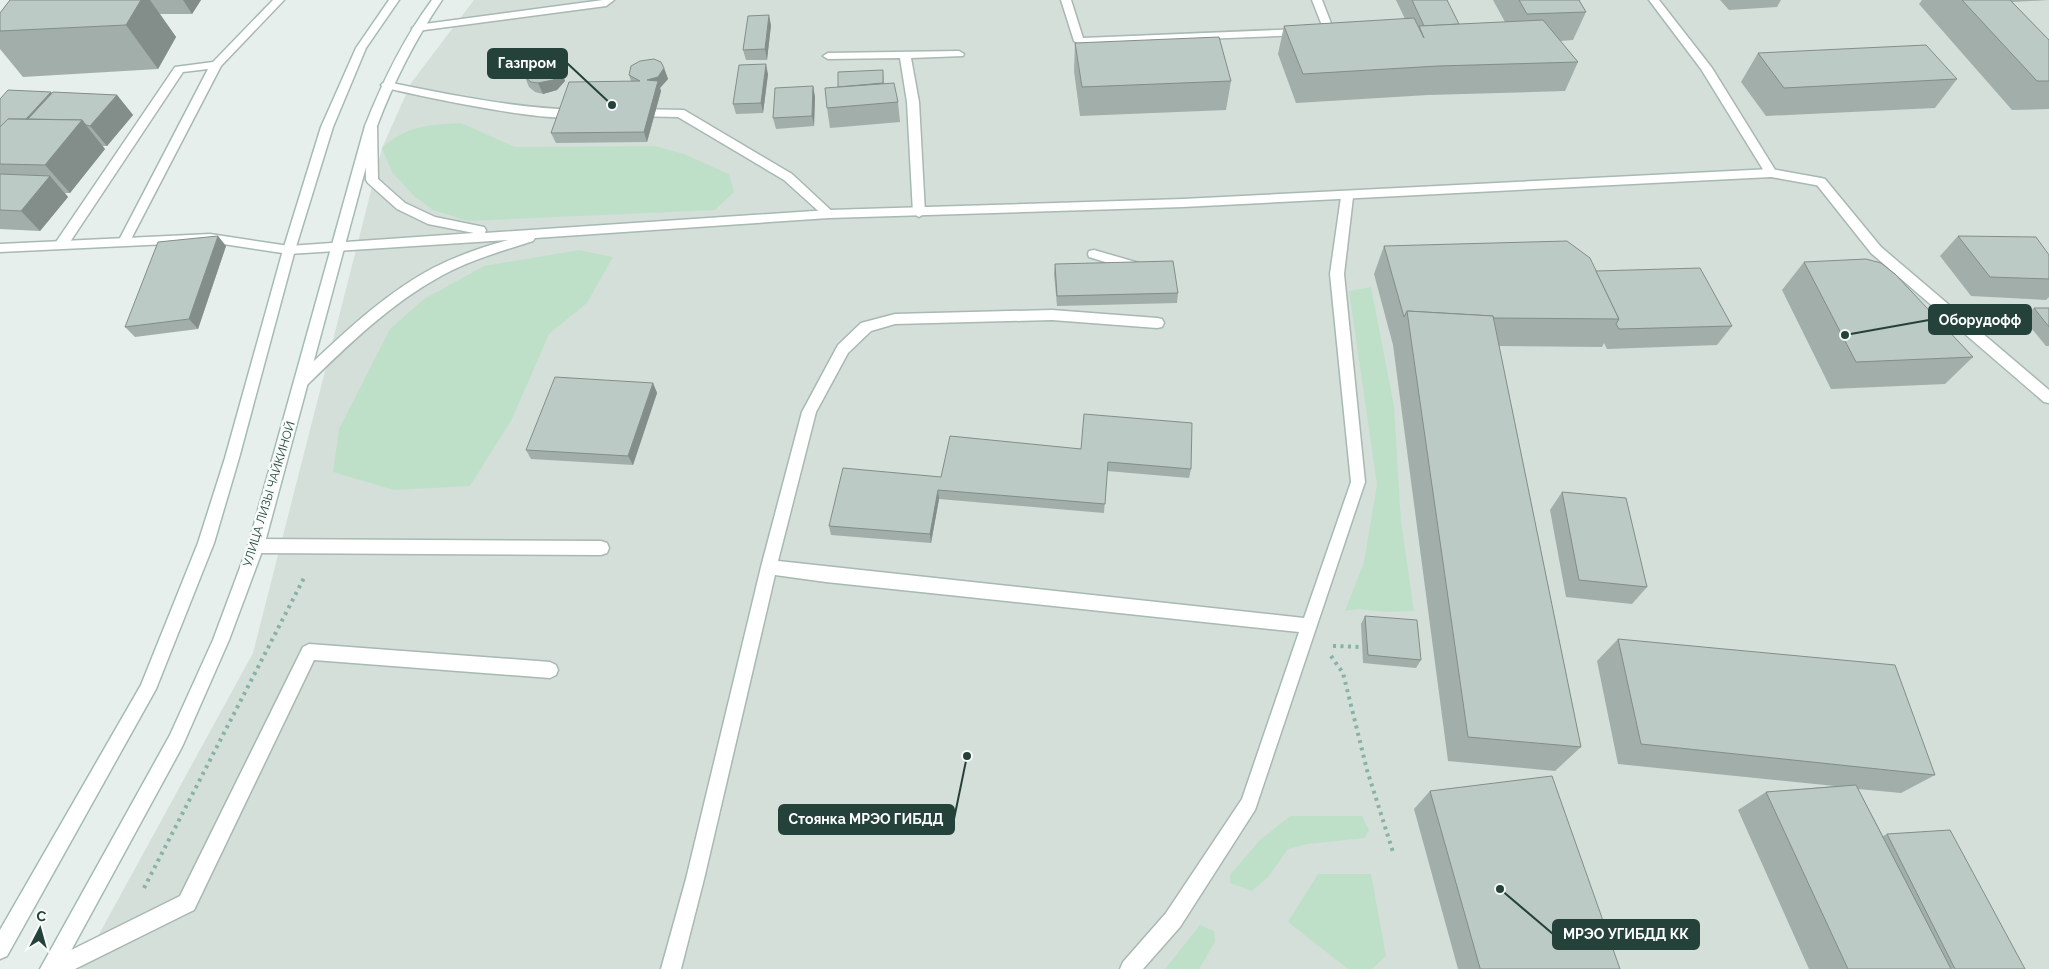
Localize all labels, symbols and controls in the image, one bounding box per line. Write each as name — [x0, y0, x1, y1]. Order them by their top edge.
callout: Газпром — [488, 49, 567, 78]
text: Газпром — [498, 55, 556, 71]
callout: Оборудофф — [1929, 305, 2031, 334]
text: Оборудофф — [1939, 312, 2022, 328]
street label: УЛИЦА ЛИЗЫ ЧАЙКИНОЙ — [240, 420, 298, 568]
callout: Стоянка МРЭО ГИБДД — [779, 805, 954, 834]
text: Стоянка МРЭО ГИБДД — [788, 811, 944, 827]
north arrow — [15, 904, 65, 954]
text: С — [36, 908, 47, 925]
callout: МРЭО УГИБДД КК — [1553, 920, 1699, 949]
text: МРЭО УГИБДД КК — [1563, 926, 1689, 942]

